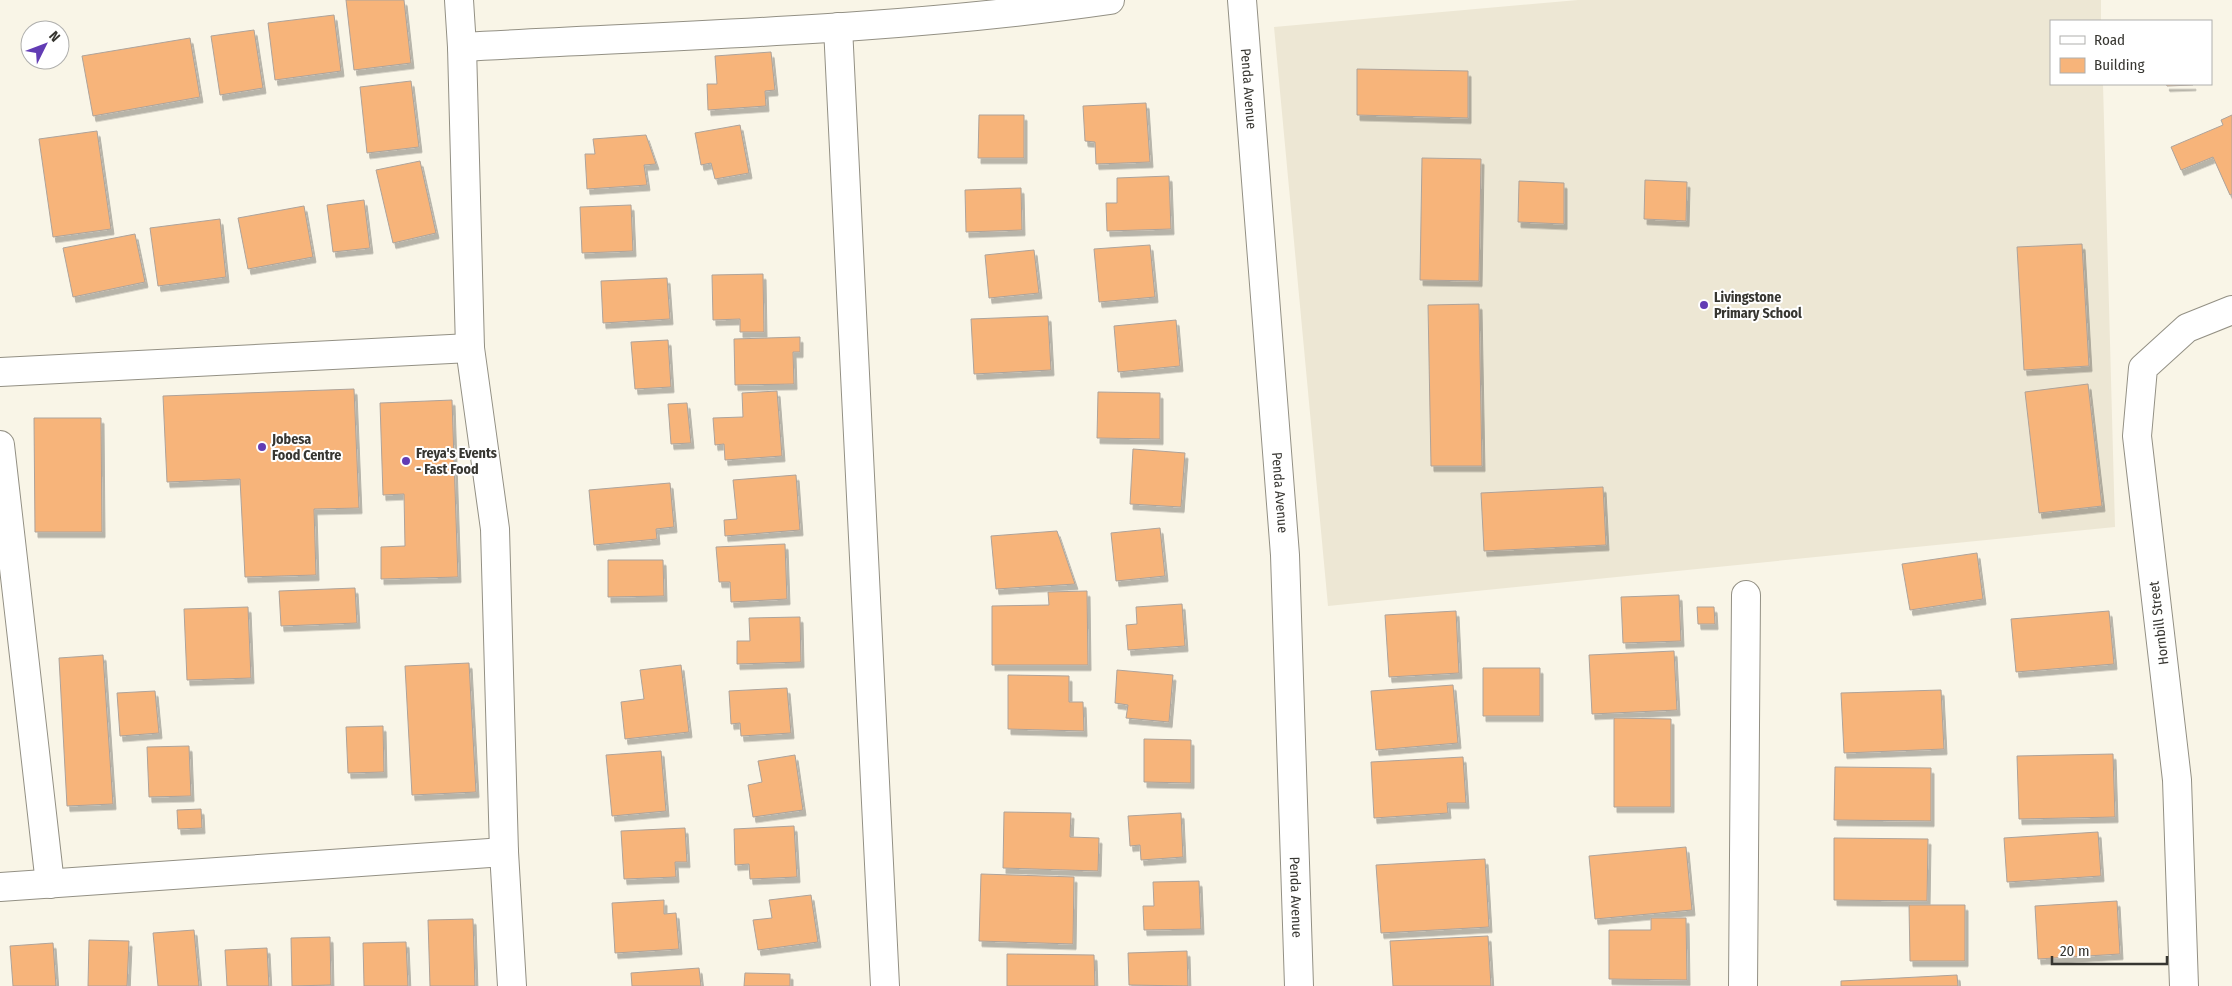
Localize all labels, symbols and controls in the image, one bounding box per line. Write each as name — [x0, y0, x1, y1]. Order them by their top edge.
north arrow — [20, 20, 70, 70]
legend — [2050, 20, 2212, 85]
text: N — [45, 28, 63, 45]
text: Road — [2094, 31, 2125, 49]
street label: Penda Avenue — [1237, 48, 1260, 130]
text: Building — [2094, 56, 2145, 74]
place label: Livingstone Primary School — [1714, 289, 1802, 322]
marker: Livingstone Primary School — [1698, 299, 1710, 311]
place label: Jobesa Food Centre — [271, 431, 341, 464]
marker: Jobesa Food Centre — [256, 441, 268, 453]
place label: Freya's Events - Fast Food — [416, 445, 497, 478]
street label: Penda Avenue — [1269, 451, 1292, 534]
marker: Freya's Events - Fast Food — [400, 455, 412, 467]
street label: Hornbill Street — [2145, 580, 2173, 666]
street label: Penda Avenue — [1286, 856, 1306, 938]
scale bar — [2052, 934, 2167, 966]
text: 20 m — [2060, 942, 2090, 960]

